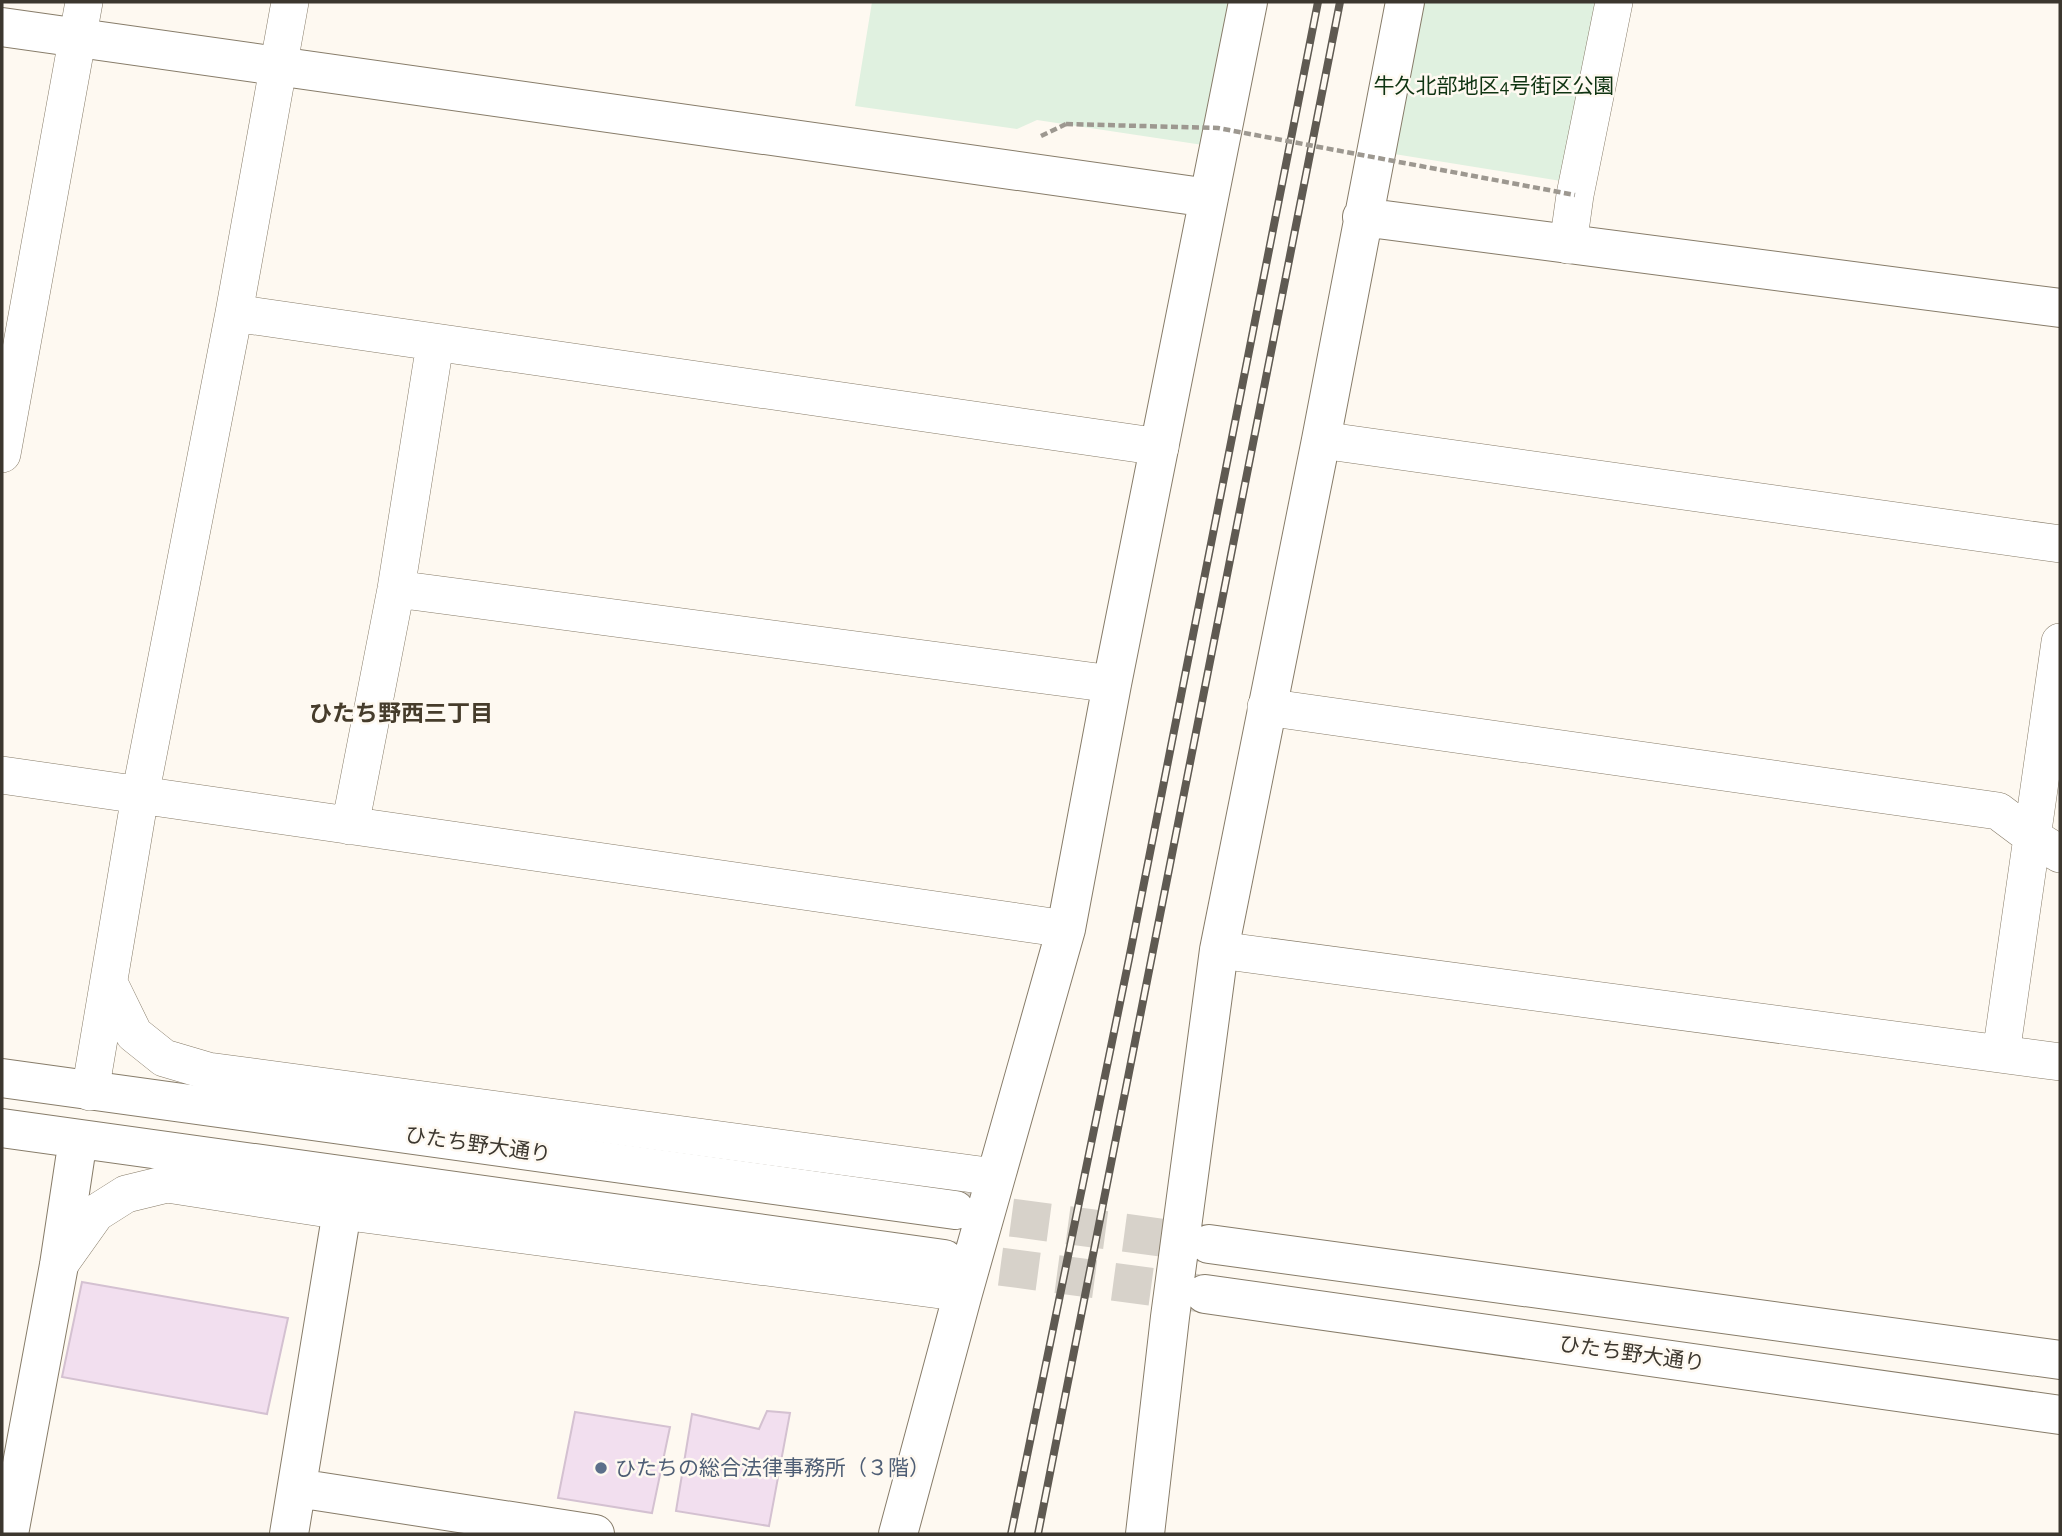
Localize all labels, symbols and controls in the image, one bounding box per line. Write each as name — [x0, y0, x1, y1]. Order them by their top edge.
park label: 牛久北部地区4号街区公園 — [1373, 75, 1615, 97]
district label: ひたち野西三丁目 — [309, 702, 493, 726]
street label: ひたち野大通り — [404, 1123, 552, 1166]
street label: ひたち野大通り — [1558, 1332, 1706, 1375]
place label: ひたちの総合法律事務所（３階） — [615, 1457, 930, 1479]
marker: ひたちの総合法律事務所（３階） — [593, 1460, 609, 1476]

